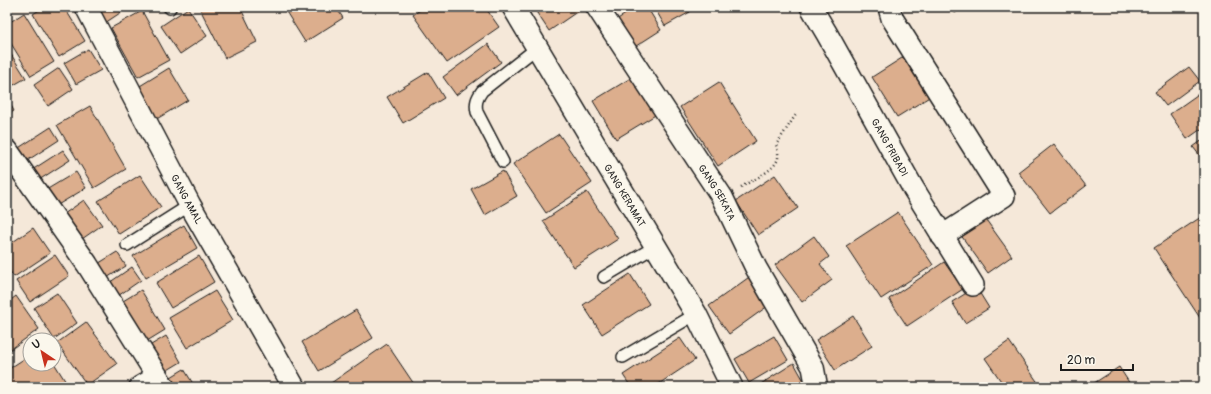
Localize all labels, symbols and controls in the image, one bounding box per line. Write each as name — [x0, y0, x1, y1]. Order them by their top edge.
street label: GANG PRIBADI — [868, 117, 910, 179]
street label: GANG KERAMAT — [601, 162, 648, 229]
street label: GANG SEKATA — [695, 162, 738, 223]
street label: GANG AMAL — [168, 173, 205, 227]
north arrow — [22, 332, 62, 372]
text: U — [30, 337, 43, 352]
scale bar — [1061, 346, 1133, 372]
text: 20 m — [1067, 353, 1096, 368]

